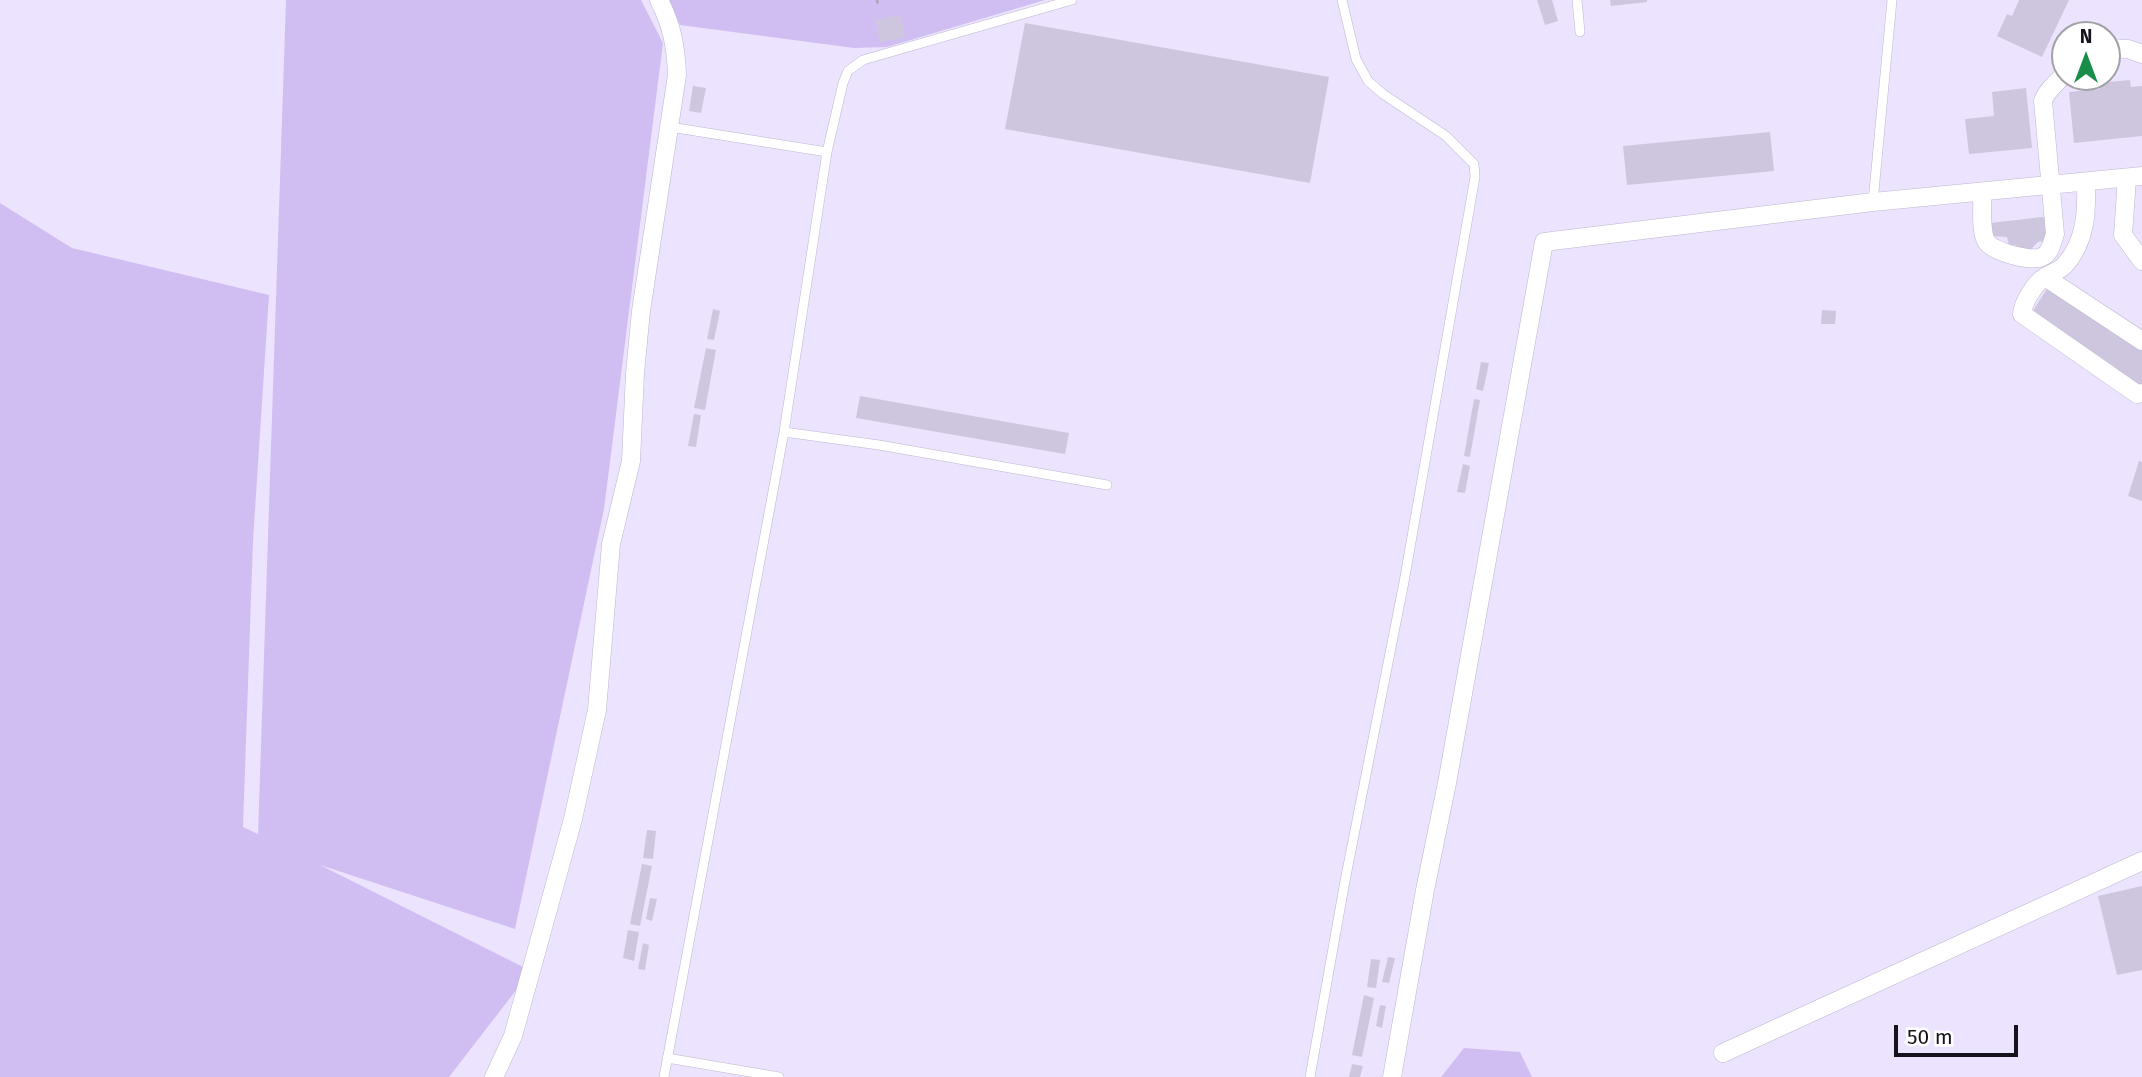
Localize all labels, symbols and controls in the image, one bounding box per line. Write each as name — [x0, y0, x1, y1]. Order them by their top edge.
north arrow — [2051, 21, 2121, 91]
text: N — [2080, 25, 2092, 48]
scale bar — [1897, 1010, 2021, 1054]
text: 50 m — [1907, 1024, 1953, 1050]

